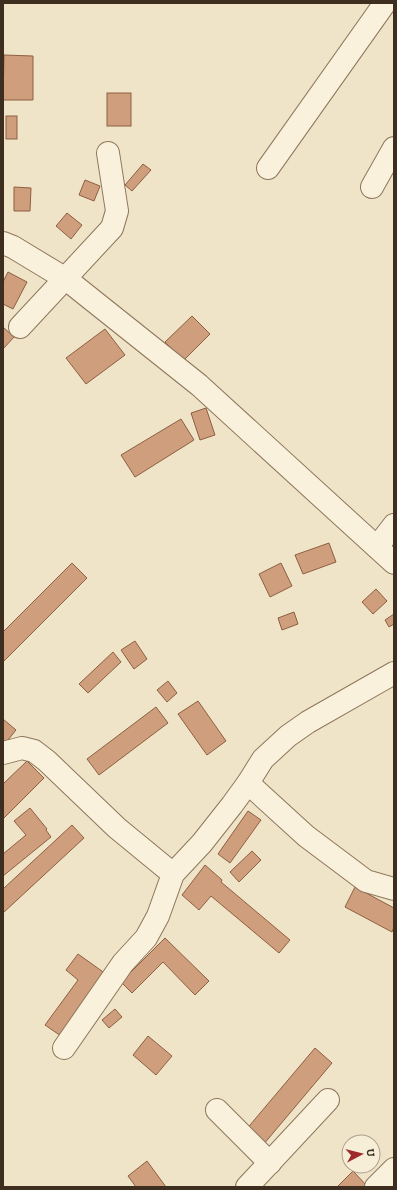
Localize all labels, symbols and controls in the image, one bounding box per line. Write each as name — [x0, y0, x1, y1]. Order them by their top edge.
north arrow — [341, 1134, 381, 1174]
text: U — [363, 1148, 377, 1158]

